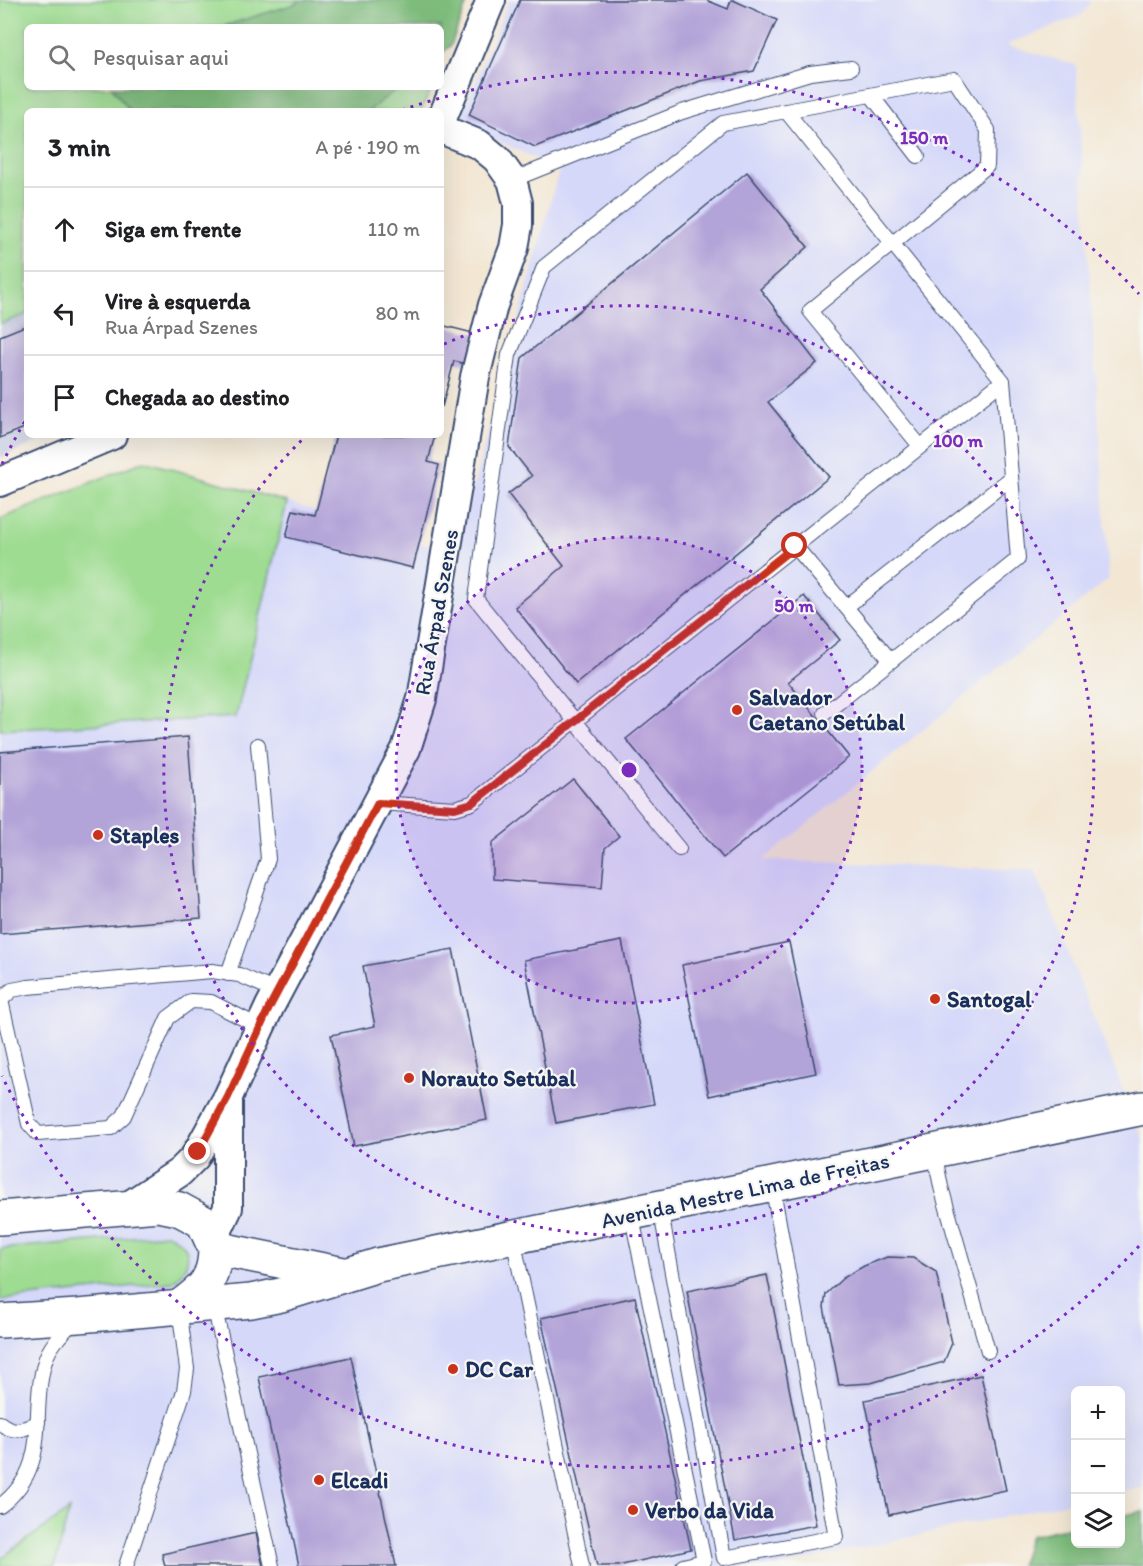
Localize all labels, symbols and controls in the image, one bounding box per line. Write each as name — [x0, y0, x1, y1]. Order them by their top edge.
search box — [24, 24, 444, 90]
icon: search — [45, 41, 78, 74]
text: Pesquisar aqui — [93, 44, 229, 71]
text: 150 m — [900, 127, 949, 149]
text: 3 min — [48, 131, 110, 163]
text: A pé · 190 m — [315, 135, 420, 159]
icon: ahead — [48, 213, 81, 246]
text: Siga em frente — [105, 216, 241, 243]
text: 110 m — [368, 217, 420, 241]
text: Vire à esquerda — [105, 288, 250, 315]
icon: left — [48, 297, 81, 330]
text: 80 m — [375, 301, 420, 325]
text: Rua Árpad Szenes — [105, 315, 258, 339]
icon: arrive — [48, 381, 81, 414]
text: Chegada ao destino — [105, 384, 289, 411]
text: 100 m — [933, 430, 984, 452]
street label: Rua Árpad Szenes — [409, 527, 464, 697]
route start — [781, 532, 807, 558]
text: 50 m — [774, 595, 815, 617]
place label: Salvador Caetano Setúbal — [749, 684, 906, 736]
marker: Salvador Caetano Setúbal — [730, 703, 744, 717]
centre of rings — [619, 760, 639, 780]
place label: Staples — [110, 822, 180, 849]
marker: Staples — [91, 828, 105, 842]
place label: Santogal — [947, 986, 1032, 1013]
marker: Santogal — [928, 992, 942, 1006]
place label: Norauto Setúbal — [421, 1065, 576, 1092]
marker: Norauto Setúbal — [402, 1071, 416, 1085]
route end — [184, 1138, 210, 1164]
street label: Avenida Mestre Lima de Freitas — [599, 1147, 892, 1234]
place label: DC Car — [465, 1356, 534, 1383]
marker: DC Car — [446, 1362, 460, 1376]
map controls — [1071, 1386, 1125, 1548]
button: + — [1071, 1386, 1125, 1440]
button: − — [1071, 1440, 1125, 1494]
place label: Elcadi — [331, 1467, 388, 1494]
marker: Elcadi — [312, 1473, 326, 1487]
button: layers — [1071, 1494, 1125, 1548]
place label: Verbo da Vida — [645, 1497, 774, 1524]
marker: Verbo da Vida — [626, 1503, 640, 1517]

